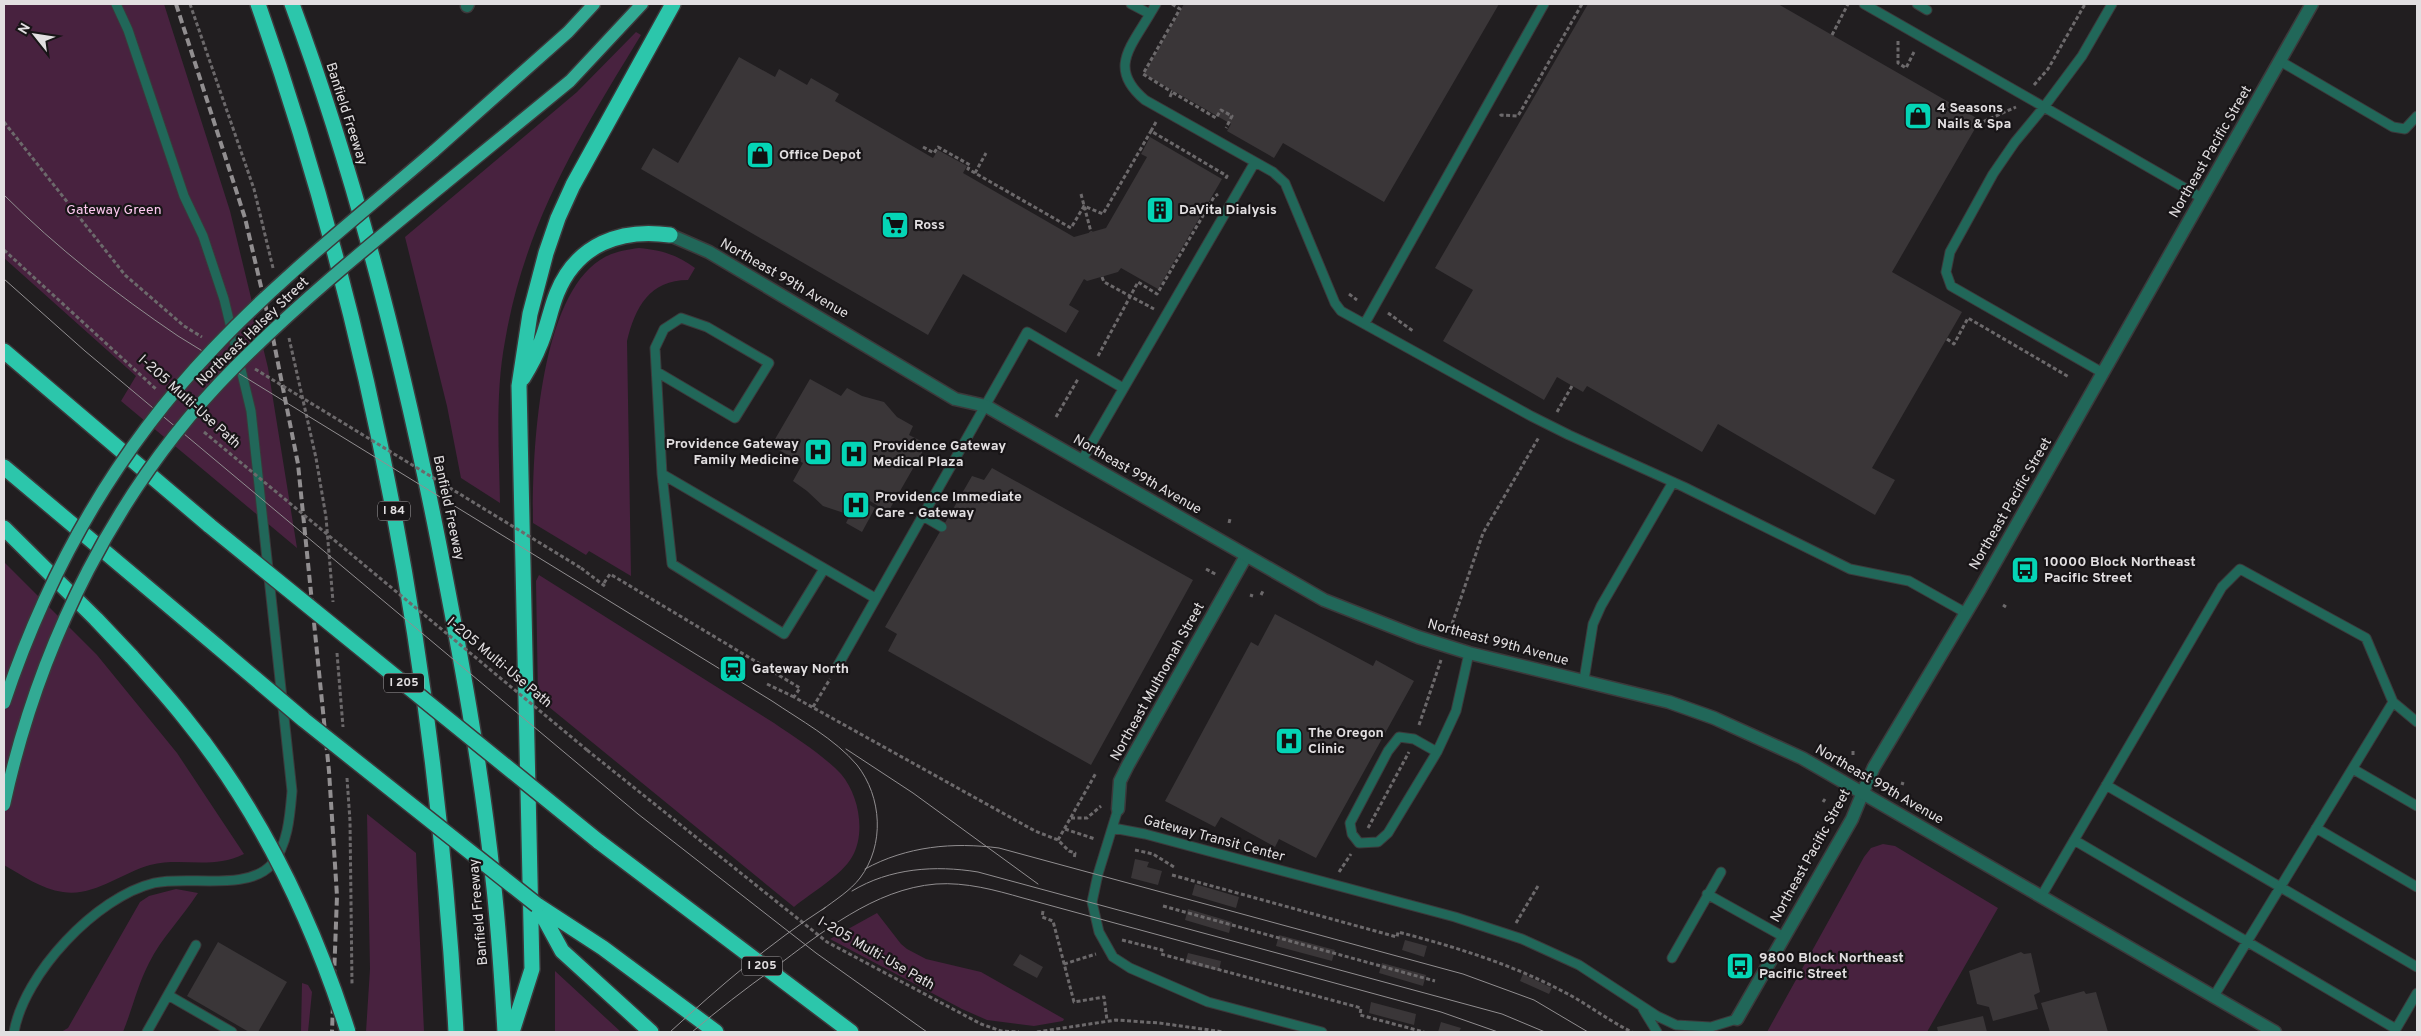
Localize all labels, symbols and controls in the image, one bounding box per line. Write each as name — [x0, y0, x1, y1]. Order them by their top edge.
north arrow — [10, 10, 60, 60]
text: N — [15, 21, 35, 38]
street label: Banfield Freeway — [321, 60, 371, 168]
street label: Northeast Pacific Street — [2166, 83, 2256, 221]
place label: 4 Seasons Nails & Spa — [1937, 100, 2011, 133]
shop icon: 4 Seasons Nails & Spa — [1903, 101, 1933, 131]
shop icon: Office Depot — [745, 140, 775, 170]
place label: Office Depot — [779, 147, 861, 164]
building icon: DaVita Dialysis — [1145, 195, 1175, 225]
park label: Gateway Green — [66, 202, 162, 219]
place label: DaVita Dialysis — [1179, 202, 1277, 219]
supermarket icon: Ross — [880, 210, 910, 240]
place label: Ross — [914, 217, 945, 234]
street label: Northeast 99th Avenue — [717, 235, 851, 323]
street label: Northeast Halsey Street — [193, 274, 313, 390]
street label: I-205 Multi-Use Path — [134, 352, 244, 452]
street label: Northeast 99th Avenue — [1070, 431, 1204, 519]
street label: Northeast Pacific Street — [1966, 435, 2056, 573]
place label: Providence Gateway Family Medicine — [666, 436, 799, 469]
hospital icon: Providence Gateway Family Medicine — [803, 437, 833, 467]
place label: Providence Gateway Medical Plaza — [873, 438, 1006, 471]
hospital icon: Providence Gateway Medical Plaza — [839, 439, 869, 469]
street label: Banfield Freeway — [429, 454, 467, 562]
place label: Providence Immediate Care - Gateway — [875, 489, 1022, 522]
hospital icon: Providence Immediate Care - Gateway — [841, 490, 871, 520]
road number: I 84 — [378, 502, 410, 520]
place label: 10000 Block Northeast Pacific Street — [2044, 554, 2196, 587]
bus stop icon: 10000 Block Northeast Pacific Street — [2010, 555, 2040, 585]
street label: Northeast Multnomah Street — [1107, 600, 1209, 764]
street label: I-205 Multi-Use Path — [443, 614, 555, 712]
street label: Northeast 99th Avenue — [1426, 616, 1570, 670]
station icon: Gateway North — [718, 654, 748, 684]
place label: Gateway North — [752, 661, 849, 678]
road number: I 205 — [384, 674, 424, 692]
place label: The Oregon Clinic — [1308, 725, 1384, 758]
hospital icon: The Oregon Clinic — [1274, 726, 1304, 756]
street label: Northeast 99th Avenue — [1812, 741, 1946, 829]
street label: Northeast Pacific Street — [1767, 786, 1855, 926]
street label: Gateway Transit Center — [1141, 812, 1287, 866]
street label: Banfield Freeway — [466, 858, 492, 966]
street label: I-205 Multi-Use Path — [815, 914, 937, 994]
place label: 9800 Block Northeast Pacific Street — [1759, 950, 1904, 983]
bus stop icon: 9800 Block Northeast Pacific Street — [1725, 951, 1755, 981]
road number: I 205 — [742, 956, 782, 976]

